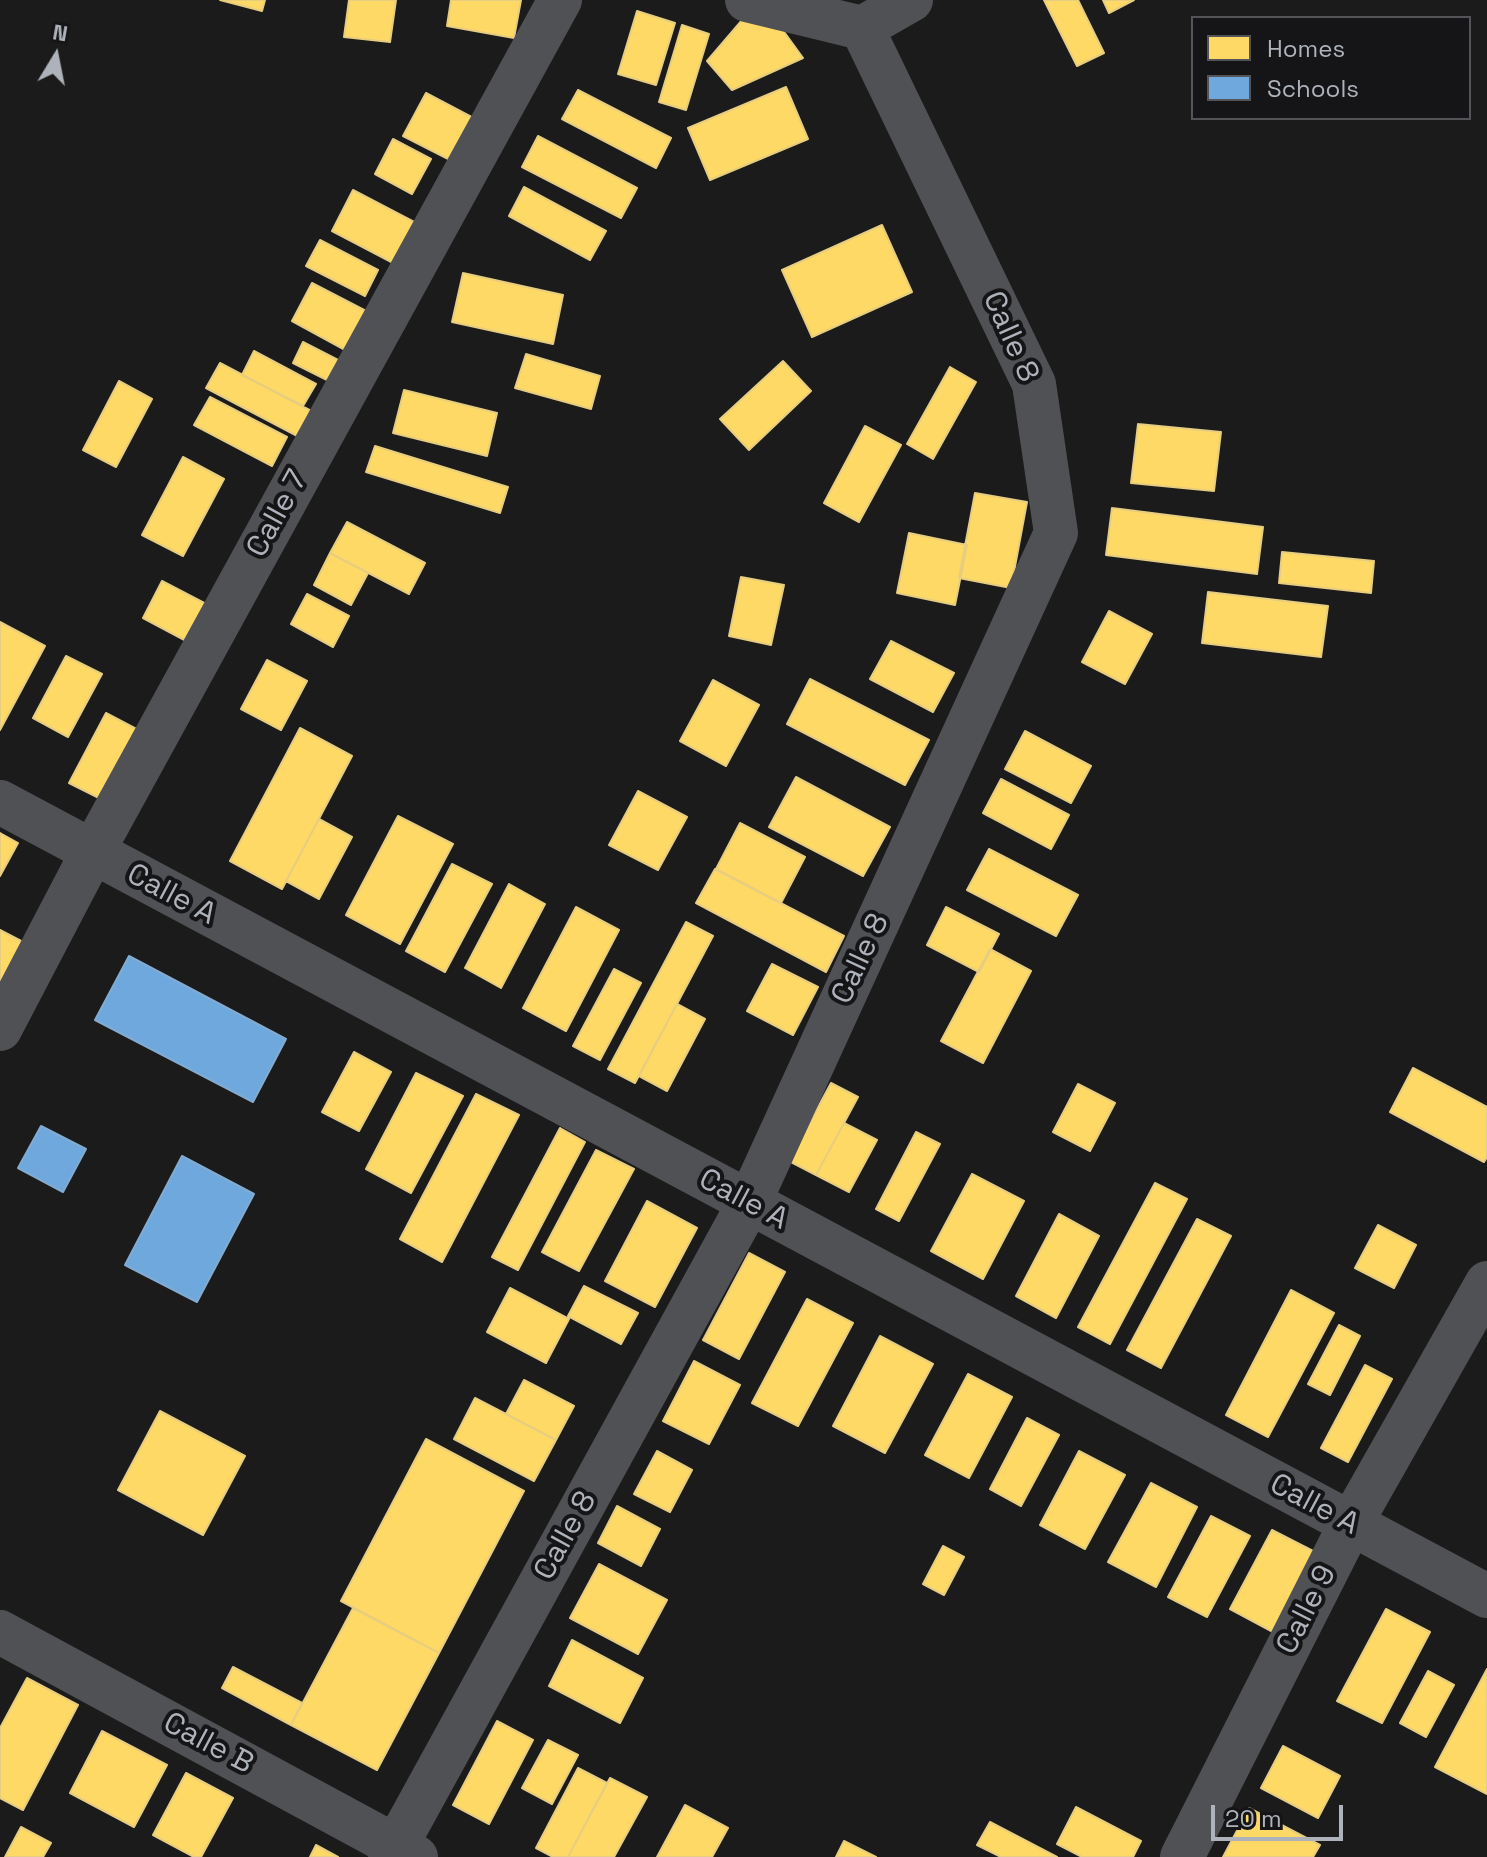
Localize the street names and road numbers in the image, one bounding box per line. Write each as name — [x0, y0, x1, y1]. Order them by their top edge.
street label: Calle 8 — [974, 286, 1046, 388]
street label: Calle 7 — [240, 464, 316, 564]
street label: Calle A — [120, 857, 222, 933]
street label: Calle 8 — [825, 908, 897, 1010]
street label: Calle A — [692, 1162, 794, 1238]
street label: Calle A — [1263, 1467, 1365, 1543]
street label: Calle 8 — [527, 1486, 605, 1586]
street label: Calle 9 — [1269, 1559, 1345, 1661]
street label: Calle B — [157, 1705, 259, 1783]

